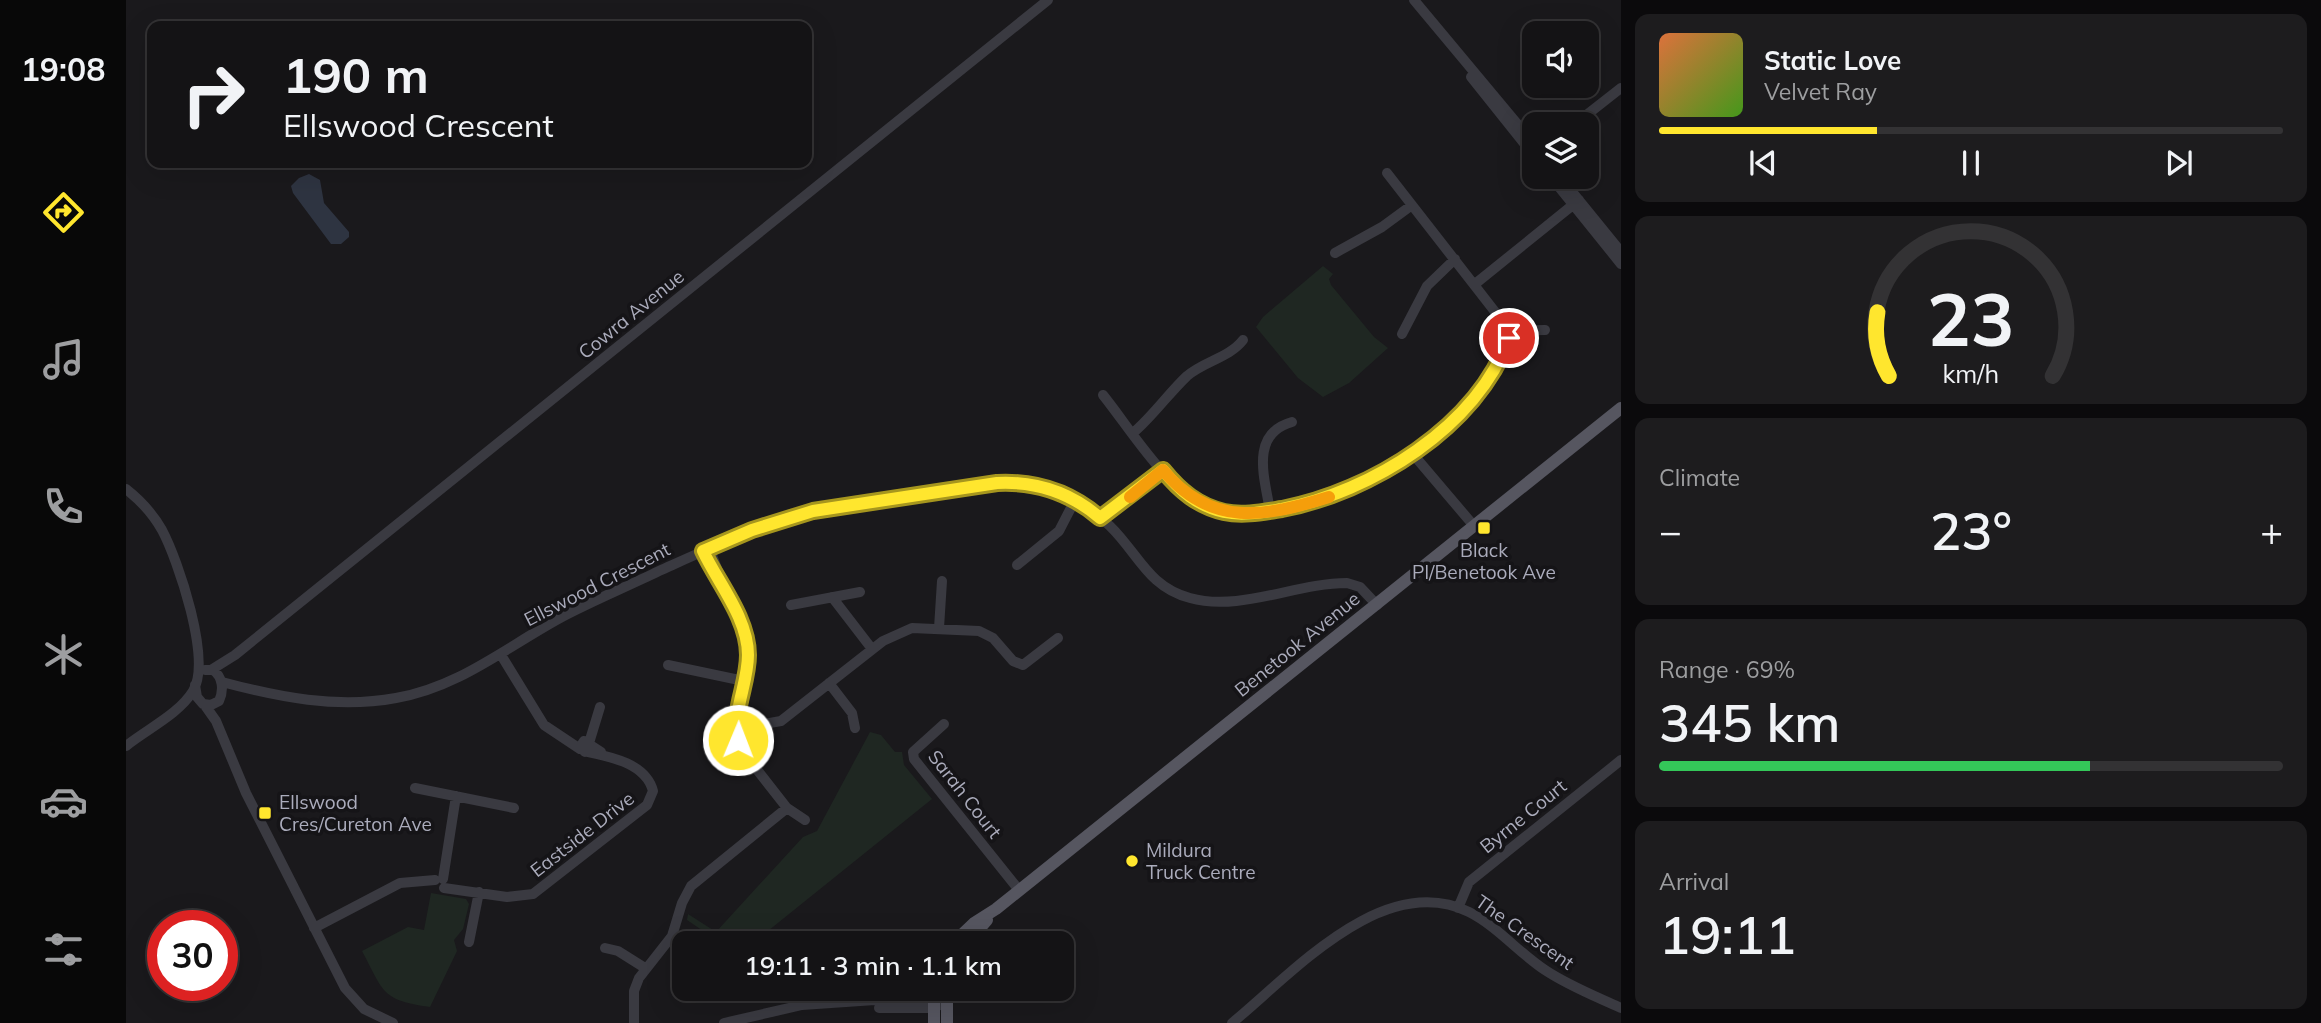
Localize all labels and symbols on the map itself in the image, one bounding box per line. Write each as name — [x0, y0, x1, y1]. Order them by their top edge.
street label: Cowra Avenue — [573, 264, 689, 364]
pin — [1479, 308, 1539, 368]
marker: Black Pl/Benetook Ave — [1476, 520, 1492, 536]
street label: Ellswood Crescent — [520, 537, 674, 631]
place label: Black Pl/Benetook Ave — [1412, 538, 1556, 584]
street label: Benetook Avenue — [1230, 586, 1364, 702]
position arrow — [701, 703, 775, 777]
street label: Sarah Court — [923, 745, 1007, 843]
street label: Byrne Court — [1475, 774, 1571, 858]
street label: Eastside Drive — [525, 786, 639, 882]
place label: Ellswood Cres/Cureton Ave — [279, 790, 432, 836]
marker: Ellswood Cres/Cureton Ave — [257, 805, 273, 821]
place label: Mildura Truck Centre — [1146, 838, 1256, 884]
marker: Mildura Truck Centre — [1124, 853, 1140, 869]
street label: The Crescent — [1471, 889, 1579, 975]
speed limit sign: 30 — [147, 910, 238, 1001]

